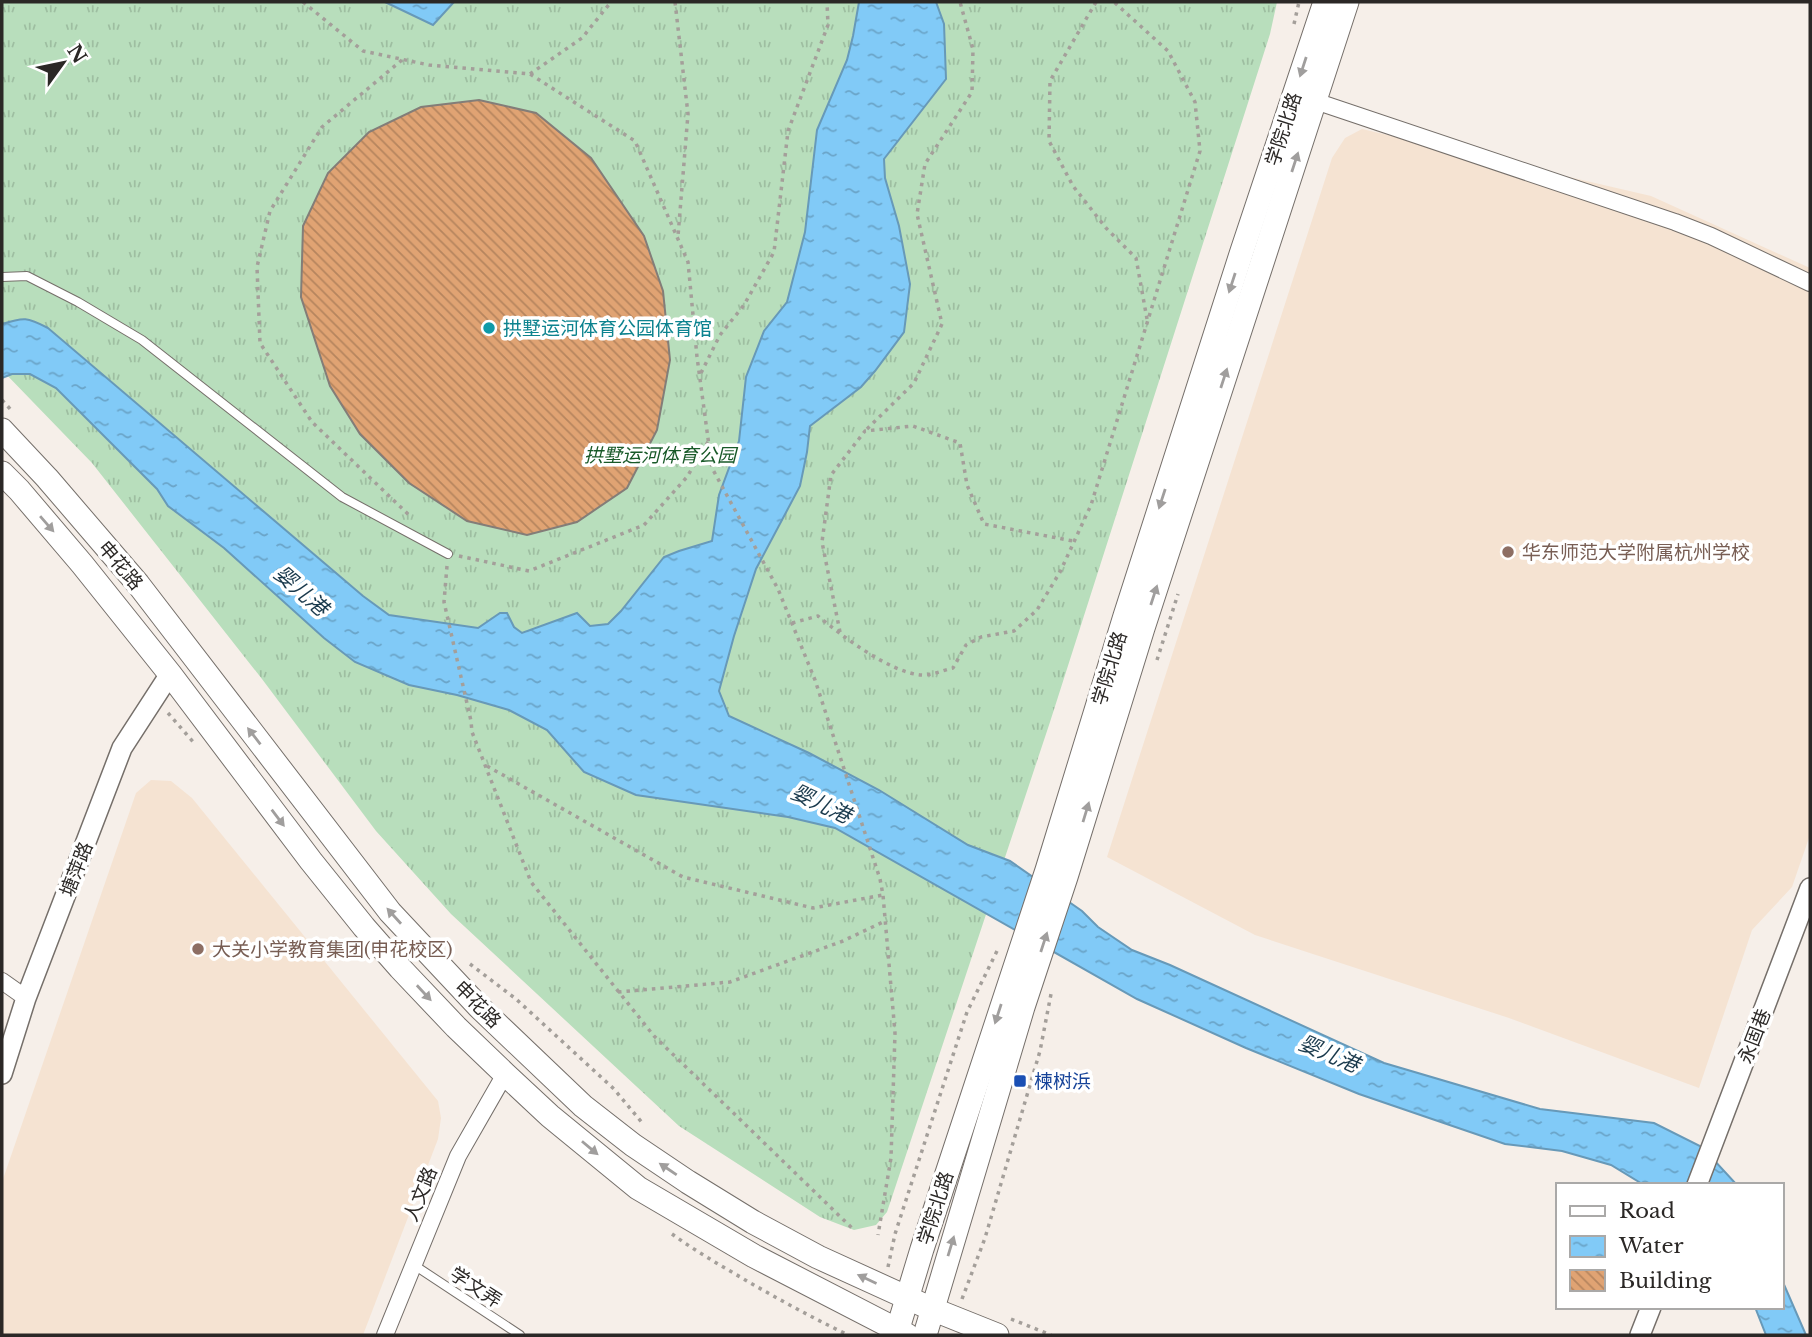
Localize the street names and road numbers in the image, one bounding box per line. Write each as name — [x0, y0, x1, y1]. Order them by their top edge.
street label: 学院北路 — [1261, 89, 1306, 169]
street label: 申花路 — [93, 536, 148, 595]
street label: 学院北路 — [1087, 628, 1132, 708]
street label: 塘萍路 — [56, 838, 97, 900]
street label: 申花路 — [449, 976, 506, 1033]
street label: 永固巷 — [1734, 1005, 1775, 1067]
street label: 人文路 — [399, 1163, 442, 1225]
street label: 学院北路 — [913, 1168, 958, 1248]
street label: 学文弄 — [446, 1262, 506, 1313]

